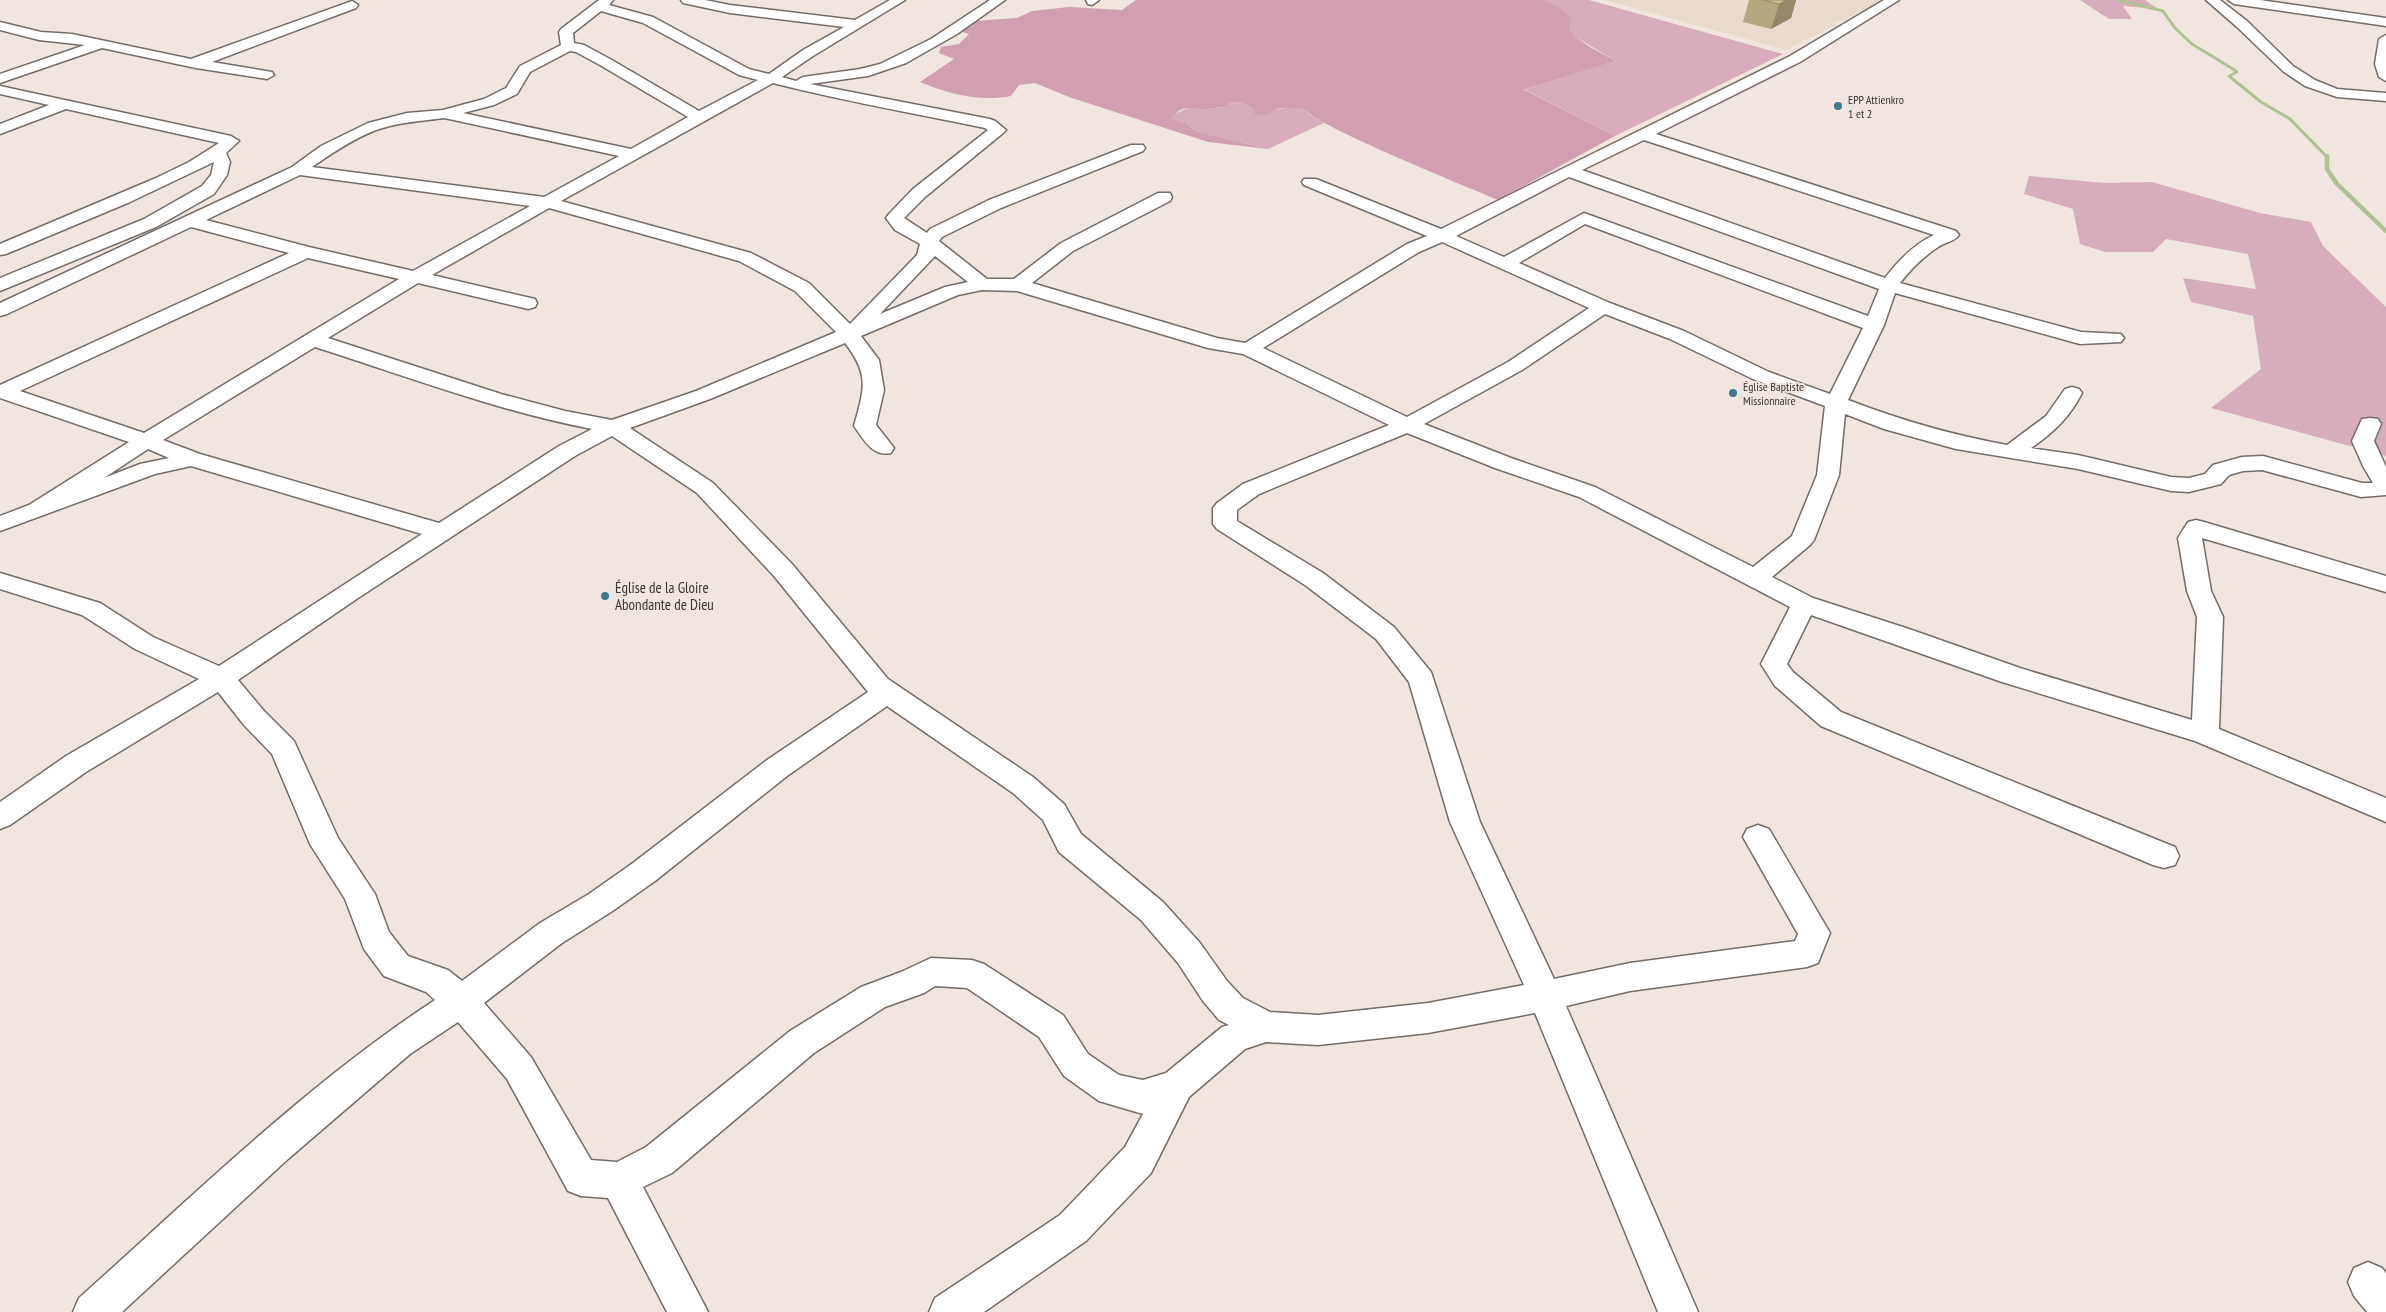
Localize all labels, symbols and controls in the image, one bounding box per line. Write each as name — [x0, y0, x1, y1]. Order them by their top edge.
place label: EPP Attienkro 1 et 2 — [1848, 92, 1904, 121]
marker: EPP Attienkro 1 et 2 — [1832, 100, 1844, 112]
place label: Église Baptiste Missionnaire — [1743, 379, 1804, 408]
marker: Église Baptiste Missionnaire — [1727, 387, 1739, 399]
place label: Église de la Gloire Abondante de Dieu — [615, 578, 714, 614]
marker: Église de la Gloire Abondante de Dieu — [599, 590, 611, 602]

